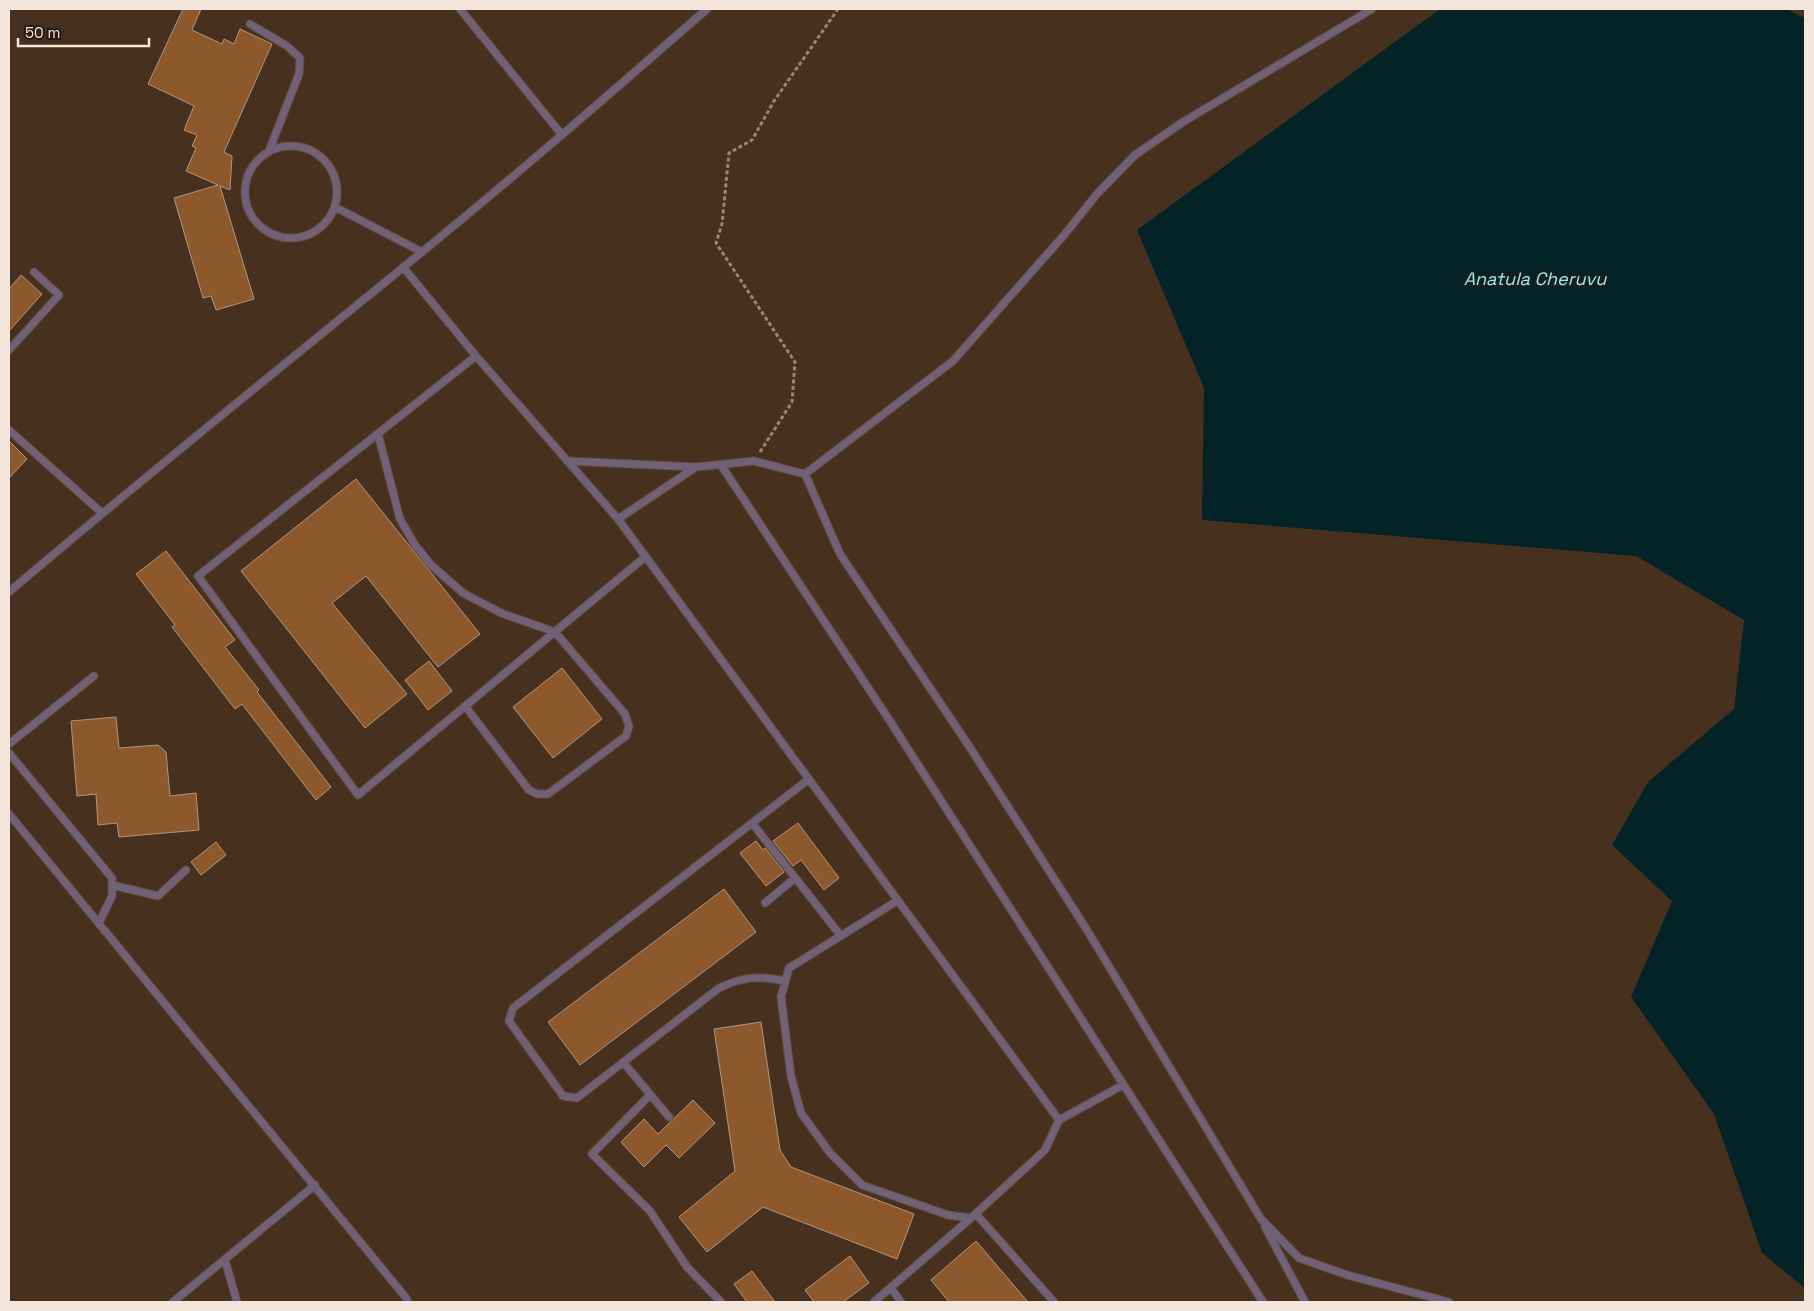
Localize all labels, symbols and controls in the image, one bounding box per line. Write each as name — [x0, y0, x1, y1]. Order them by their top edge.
scale bar — [18, 15, 149, 47]
text: 50 m — [25, 23, 60, 42]
water label: Anatula Cheruvu — [1464, 267, 1607, 290]

